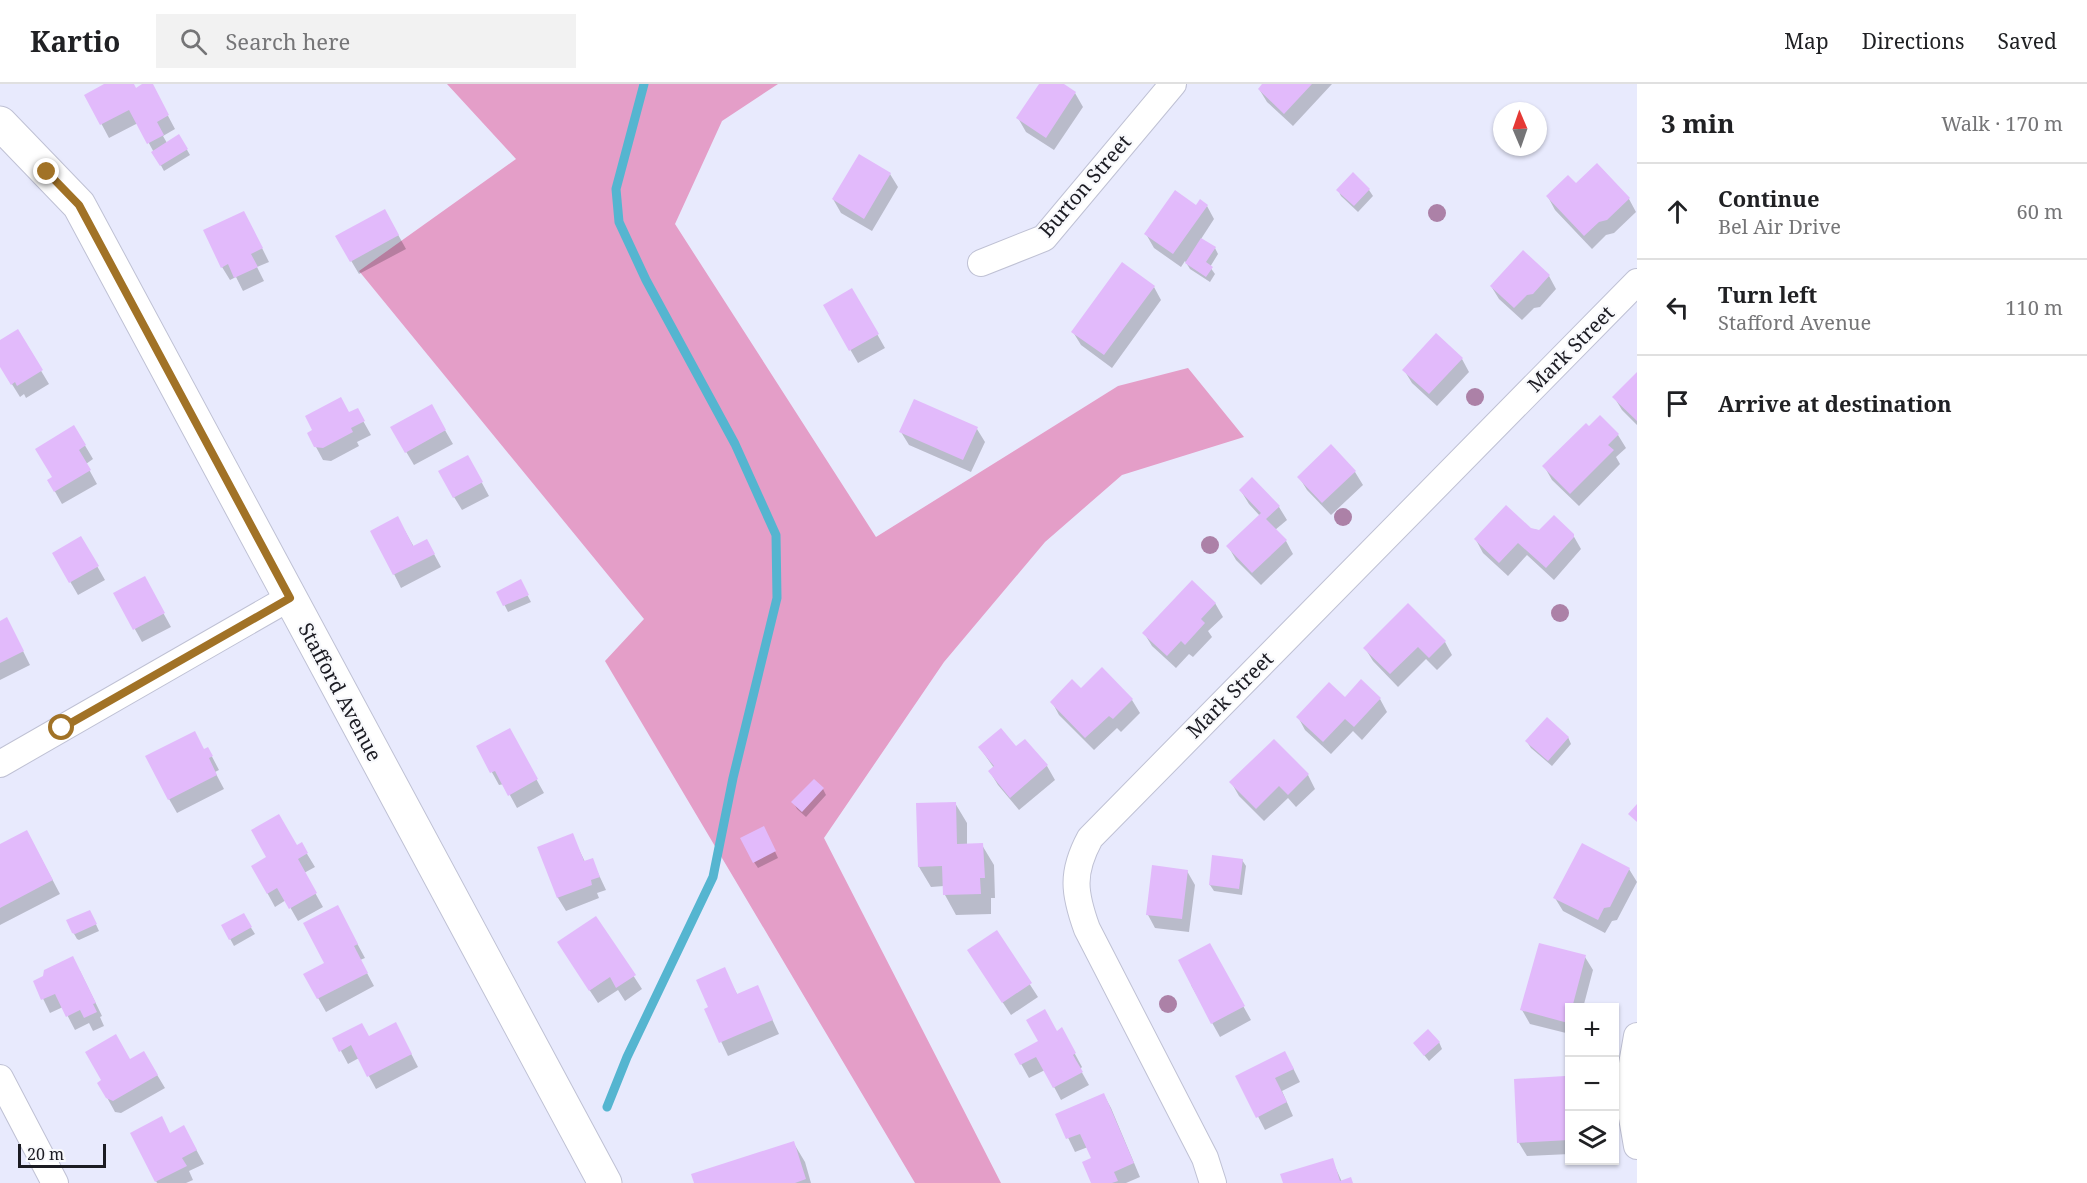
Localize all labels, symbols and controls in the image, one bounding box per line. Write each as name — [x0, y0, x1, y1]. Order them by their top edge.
search box — [156, 14, 576, 68]
text: Kartio — [30, 22, 120, 60]
icon: search — [177, 25, 210, 58]
text: Search here — [225, 26, 350, 56]
text: Map — [1784, 27, 1829, 55]
text: Directions — [1862, 27, 1964, 55]
text: Saved — [1997, 27, 2057, 55]
north arrow — [1493, 102, 1547, 156]
text: 3 min — [1661, 105, 1735, 141]
text: Walk · 170 m — [1941, 110, 2063, 137]
street label: Burton Street — [1033, 129, 1137, 243]
route end — [33, 158, 59, 184]
text: Continue — [1718, 183, 1820, 213]
icon: ahead — [1661, 195, 1694, 228]
text: 60 m — [2017, 198, 2063, 225]
text: Bel Air Drive — [1718, 213, 1841, 240]
text: Turn left — [1718, 279, 1817, 309]
icon: left — [1661, 291, 1694, 324]
text: 110 m — [2005, 294, 2063, 321]
street label: Mark Street — [1521, 299, 1620, 398]
text: Stafford Avenue — [1718, 309, 1871, 336]
icon: arrive — [1661, 387, 1694, 420]
text: Arrive at destination — [1718, 388, 1952, 418]
street label: Stafford Avenue — [293, 618, 388, 766]
street label: Mark Street — [1180, 645, 1279, 744]
route start — [48, 714, 74, 740]
map controls — [1565, 1003, 1619, 1165]
button: + — [1565, 1003, 1619, 1057]
button: − — [1565, 1057, 1619, 1111]
button: layers — [1565, 1111, 1619, 1165]
scale bar — [18, 1141, 106, 1168]
text: 20 m — [27, 1143, 64, 1165]

